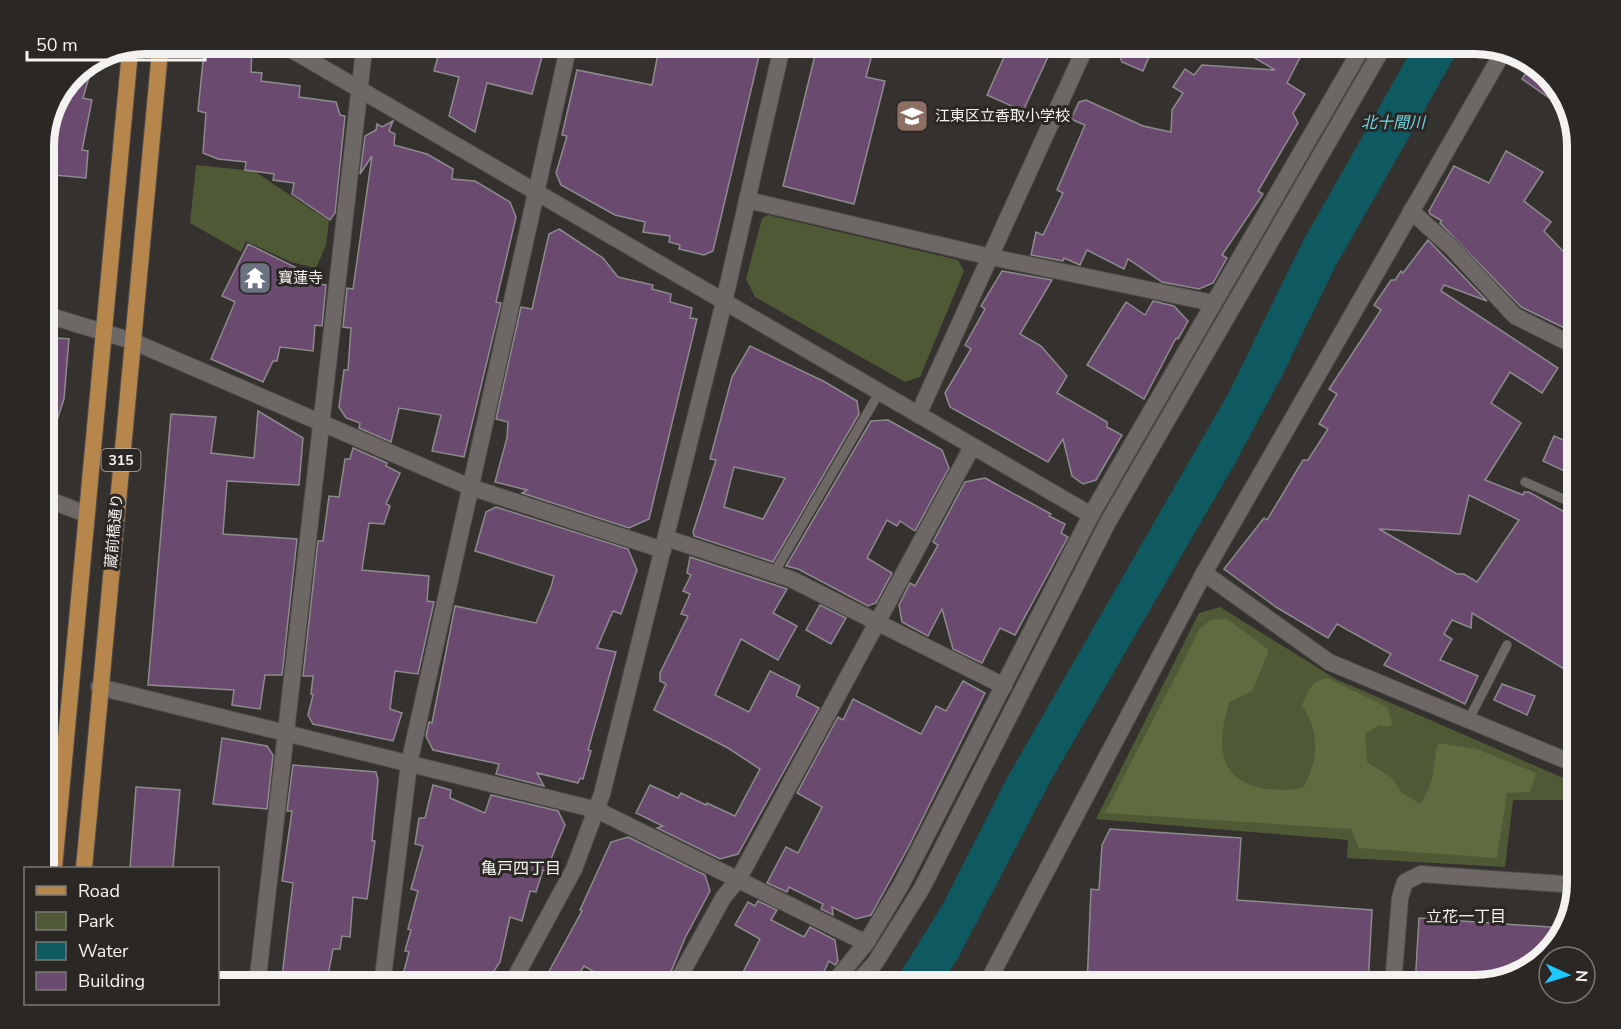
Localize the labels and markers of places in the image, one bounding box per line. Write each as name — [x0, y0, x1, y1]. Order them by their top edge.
school or university icon: 江東区立香取小学校 — [894, 98, 930, 134]
place label: 江東区立香取小学校 — [935, 106, 1070, 126]
temple icon: 寶蓮寺 — [237, 260, 273, 296]
place label: 寶蓮寺 — [278, 268, 323, 288]

